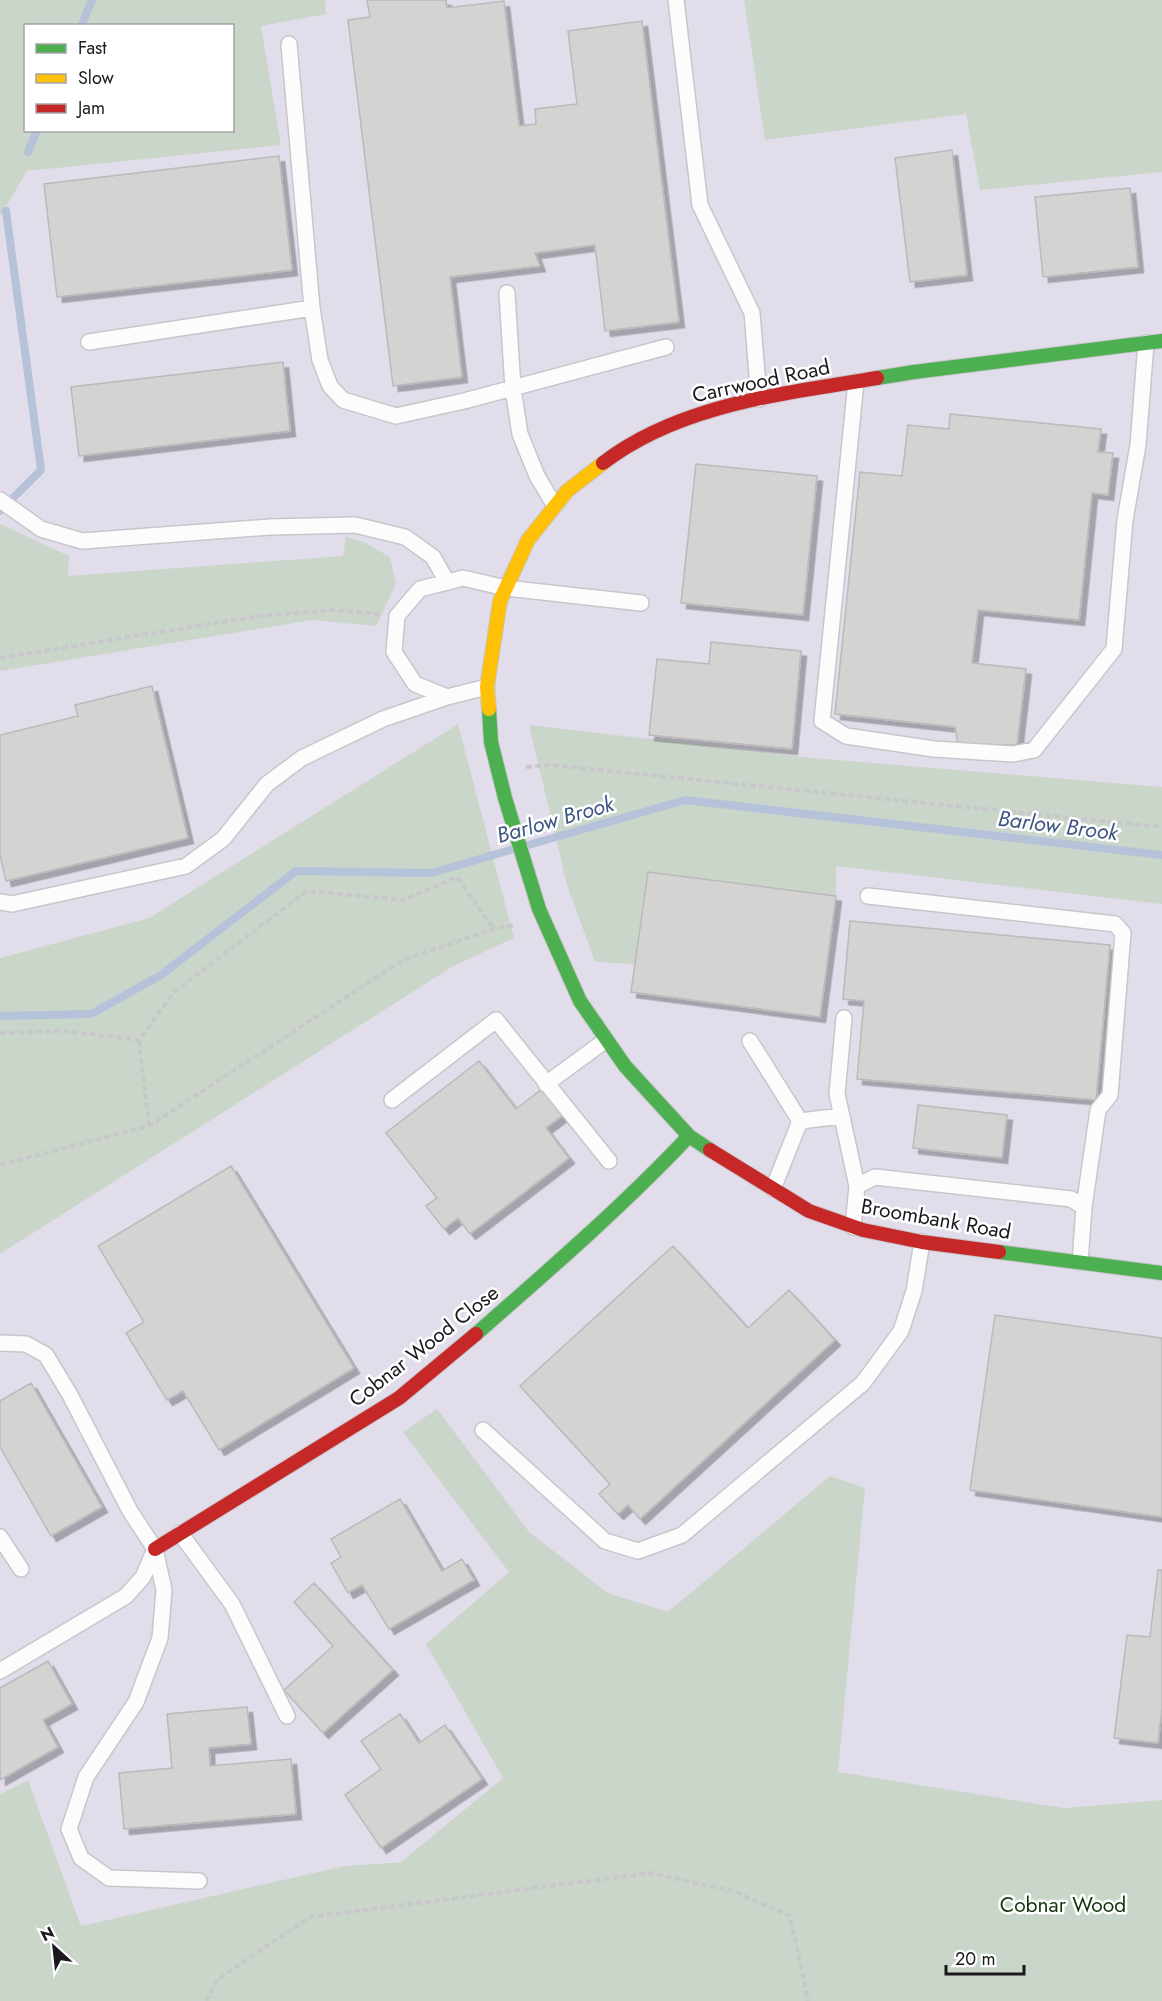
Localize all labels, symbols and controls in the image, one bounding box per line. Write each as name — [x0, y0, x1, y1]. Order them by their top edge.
legend — [24, 24, 234, 132]
text: Fast — [78, 35, 107, 61]
text: Slow — [78, 65, 115, 91]
text: Jam — [76, 95, 105, 121]
street label: Carrwood Road — [689, 352, 833, 410]
water label: Barlow Brook — [493, 787, 619, 851]
water label: Barlow Brook — [996, 802, 1121, 848]
street label: Broombank Road — [859, 1191, 1013, 1247]
street label: Cobnar Wood Close — [343, 1278, 505, 1414]
park label: Cobnar Wood — [1000, 1890, 1126, 1920]
north arrow — [24, 1917, 84, 1977]
text: N — [37, 1921, 58, 1947]
scale bar — [946, 1938, 1024, 1976]
text: 20 m — [955, 1946, 995, 1972]

